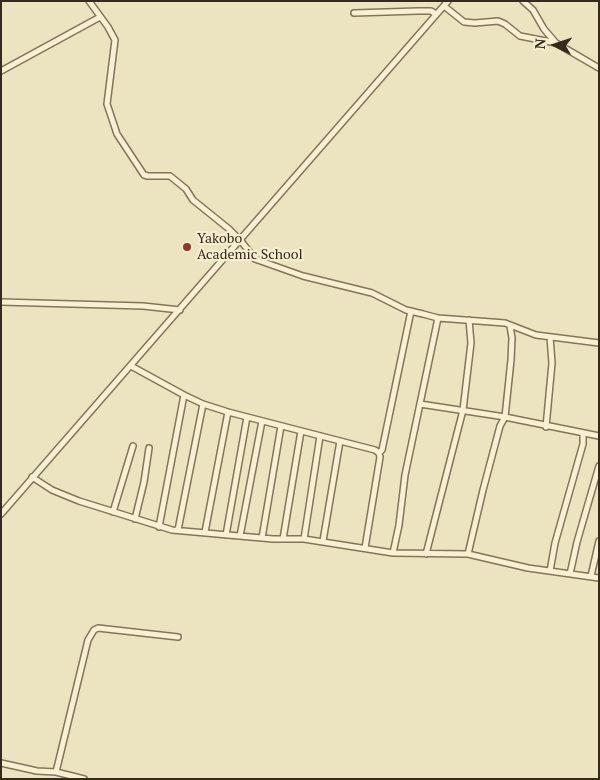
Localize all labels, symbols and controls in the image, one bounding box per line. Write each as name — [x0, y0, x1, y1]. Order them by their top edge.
north arrow — [530, 20, 580, 70]
text: N — [530, 38, 549, 50]
place label: Yakobo Academic School — [197, 231, 303, 264]
marker: Yakobo Academic School — [181, 241, 193, 253]

